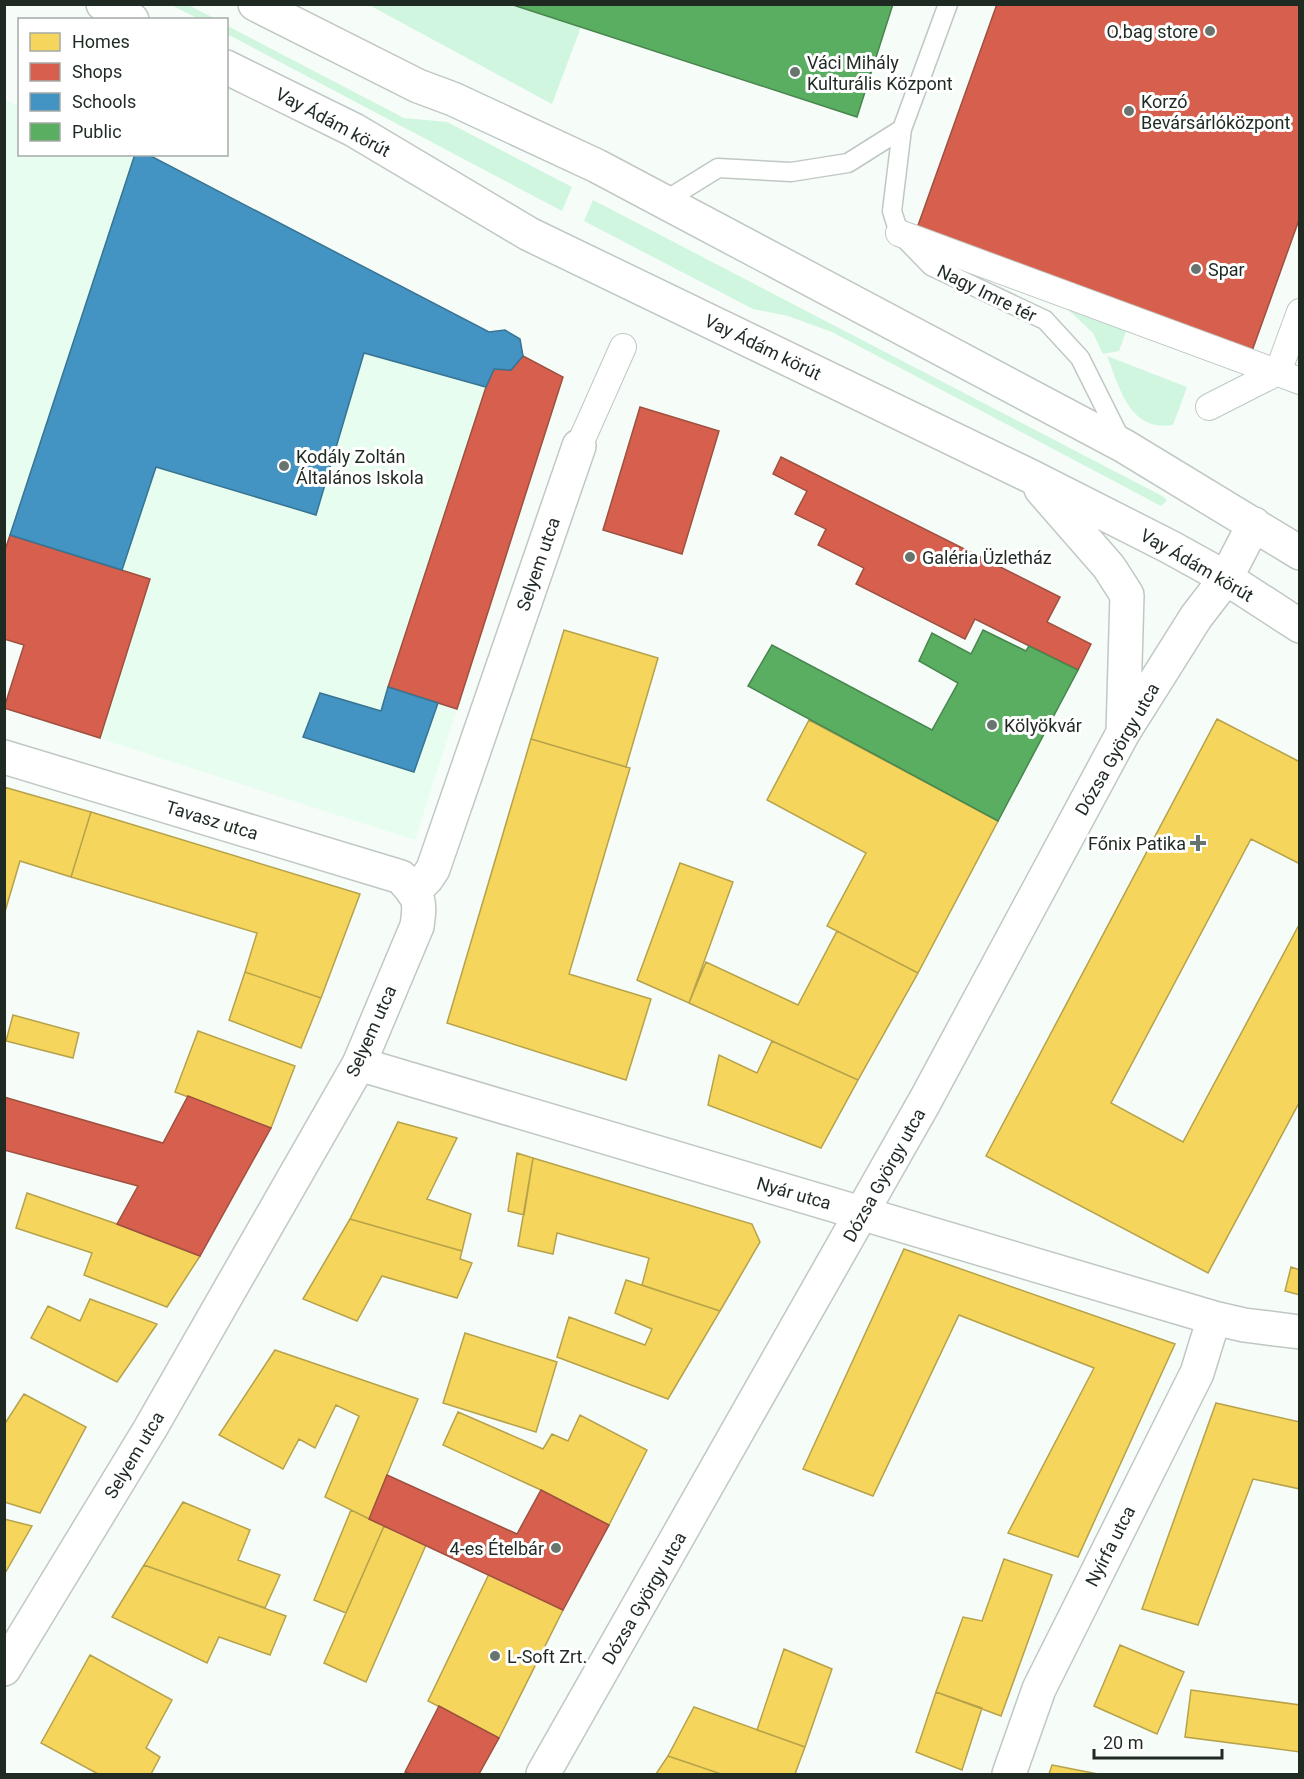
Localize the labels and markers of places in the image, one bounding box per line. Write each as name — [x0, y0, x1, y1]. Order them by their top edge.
place label: O.bag store — [1107, 21, 1198, 42]
marker: O.bag store — [1203, 24, 1217, 38]
place label: Váci Mihály Kulturális Központ — [807, 52, 953, 94]
marker: Váci Mihály Kulturális Központ — [788, 65, 802, 79]
place label: Korzó Bevársárlóközpont — [1141, 91, 1290, 133]
marker: Korzó Bevársárlóközpont — [1122, 104, 1136, 118]
place label: Spar — [1208, 259, 1245, 280]
marker: Spar — [1189, 262, 1203, 276]
place label: Kodály Zoltán Általános Iskola — [296, 446, 424, 488]
marker: Kodály Zoltán Általános Iskola — [277, 459, 291, 473]
place label: Galéria Üzletház — [922, 547, 1052, 568]
marker: Galéria Üzletház — [903, 550, 917, 564]
place label: Kölyökvár — [1004, 715, 1082, 736]
marker: Kölyökvár — [985, 718, 999, 732]
place label: Főnix Patika — [1088, 833, 1186, 854]
marker: Főnix Patika — [1191, 836, 1205, 850]
place label: 4-es Ételbár — [450, 1538, 544, 1559]
marker: 4-es Ételbár — [549, 1541, 563, 1555]
place label: L-Soft Zrt. — [507, 1646, 587, 1667]
marker: L-Soft Zrt. — [488, 1649, 502, 1663]

